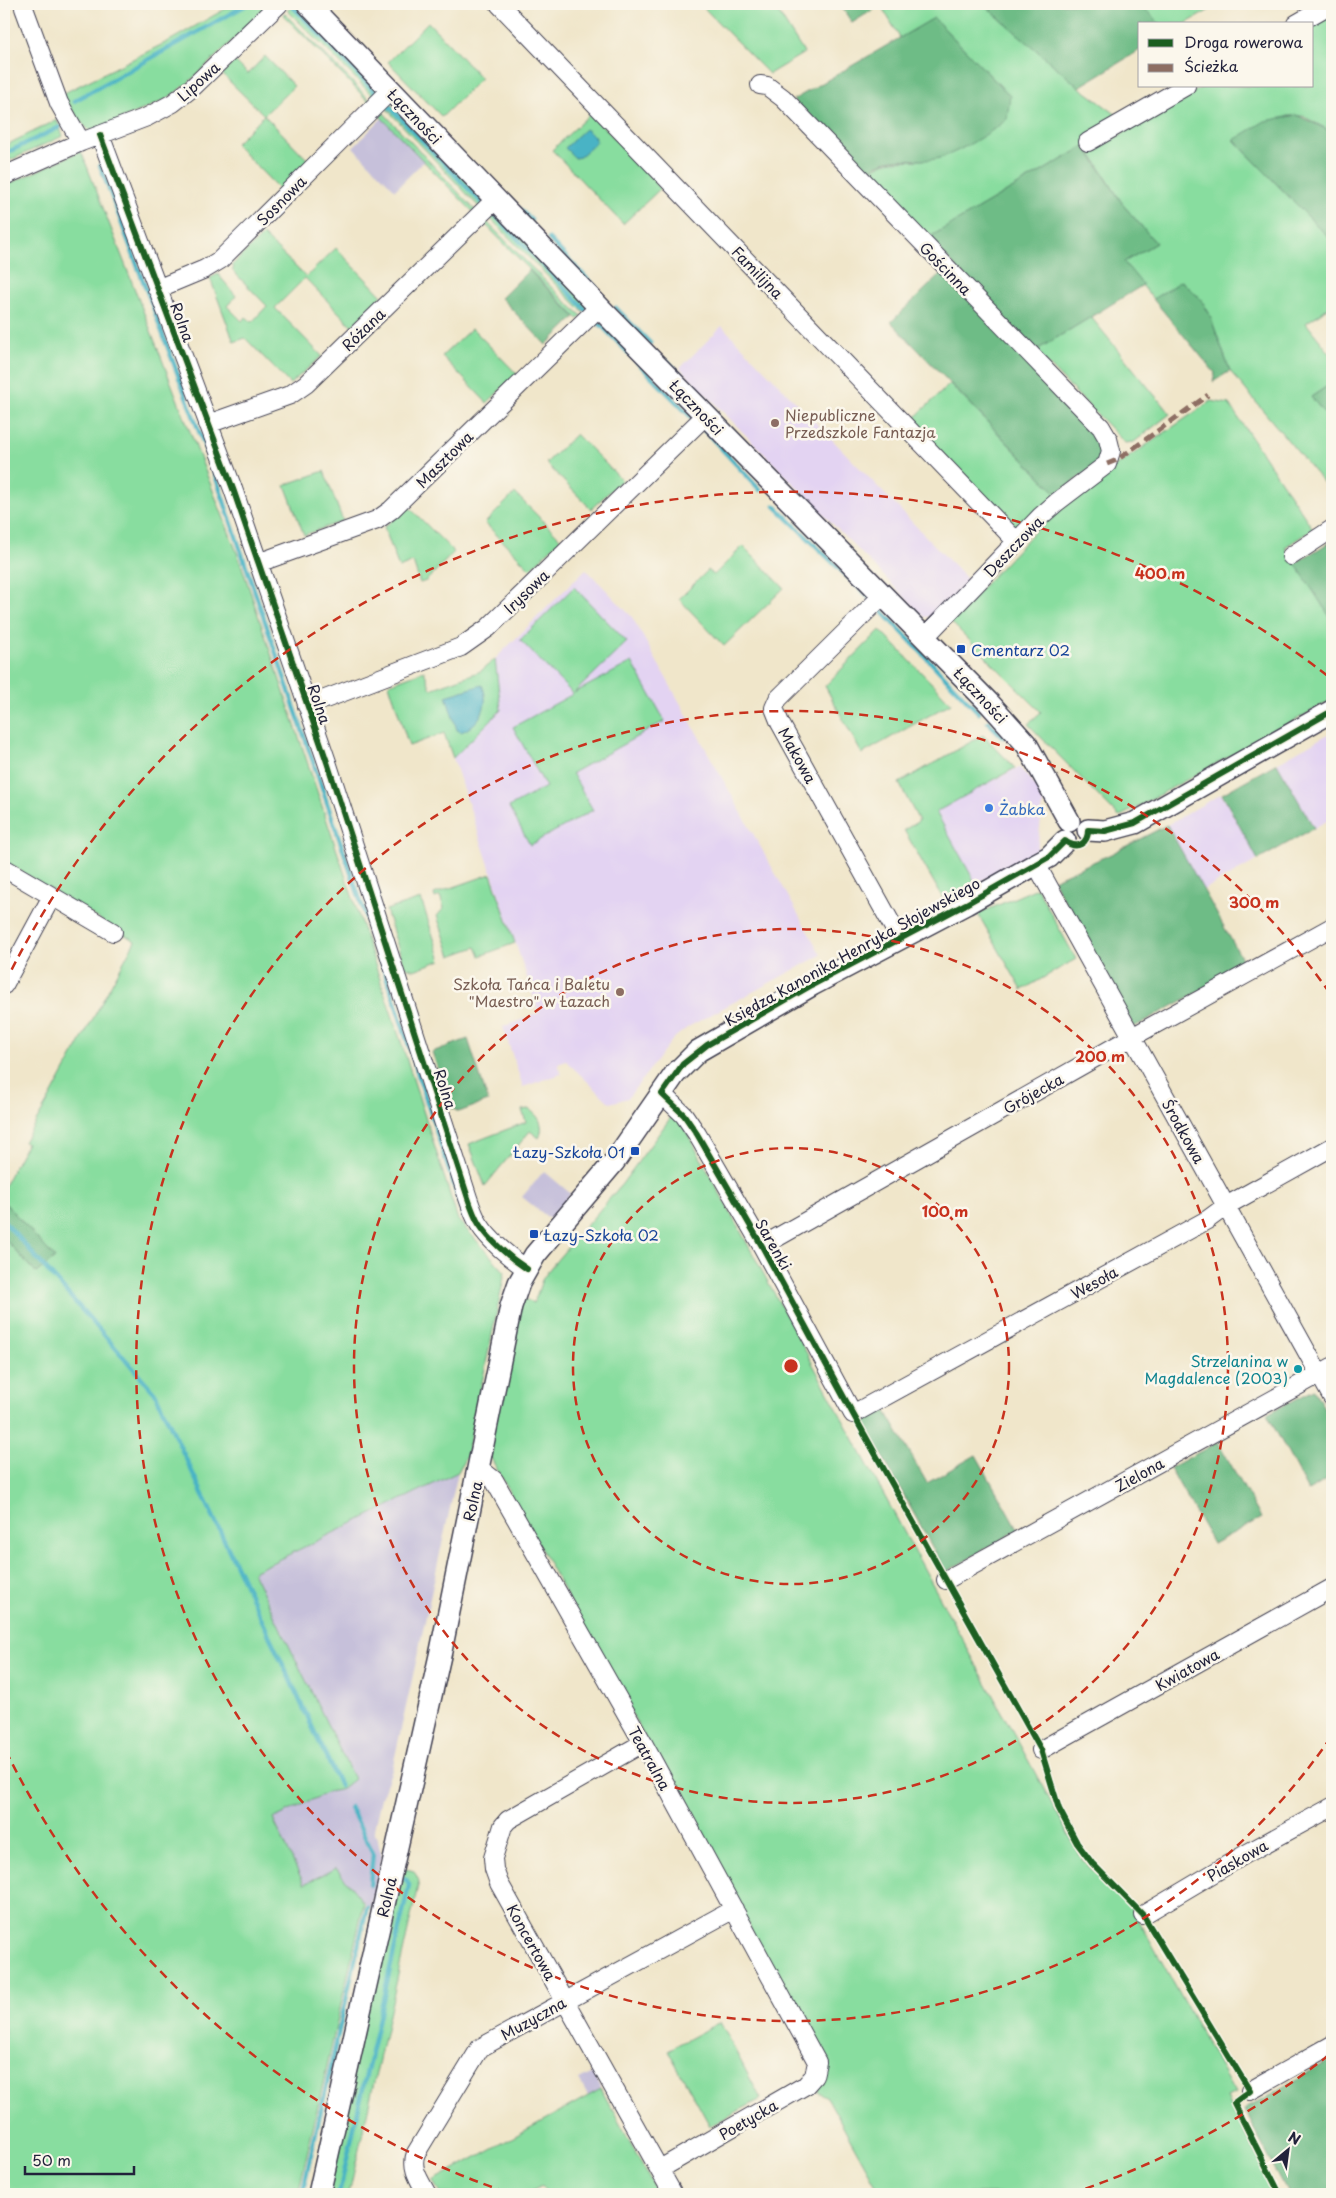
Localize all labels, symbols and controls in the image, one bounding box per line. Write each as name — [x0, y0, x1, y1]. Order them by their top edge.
legend — [1138, 22, 1314, 88]
text: Droga rowerowa — [1184, 30, 1303, 53]
text: Ścieżka — [1184, 54, 1239, 77]
street label: Lipowa — [172, 55, 225, 106]
street label: Łączności — [382, 83, 447, 149]
street label: Sosnowa — [251, 169, 312, 230]
street label: Gościnna — [915, 236, 978, 300]
street label: Familijna — [727, 240, 790, 304]
street label: Rolna — [165, 299, 201, 346]
street label: Różana — [336, 302, 391, 356]
street label: Łączności — [664, 374, 729, 440]
place label: Niepubliczne Przedszkole Fantazja — [785, 403, 936, 443]
marker: Niepubliczne Przedszkole Fantazja — [769, 417, 781, 429]
street label: Masztowa — [410, 425, 478, 493]
street label: Deszczowa — [978, 509, 1049, 582]
text: 400 m — [1135, 561, 1185, 584]
street label: Irysowa — [498, 563, 554, 619]
place label: Cmentarz 02 — [971, 638, 1070, 661]
marker: Cmentarz 02 — [955, 643, 967, 655]
street label: Łączności — [949, 661, 1013, 728]
street label: Rolna — [302, 681, 338, 728]
street label: Makowa — [773, 723, 823, 788]
place label: Żabka — [999, 797, 1046, 820]
marker: Żabka — [983, 802, 995, 814]
street label: Księdza Kanonika Henryka Słojewskiego — [720, 871, 984, 1031]
text: 300 m — [1229, 890, 1279, 913]
place label: Szkoła Tańca i Baletu "Maestro" w Łazach — [453, 972, 610, 1012]
marker: Szkoła Tańca i Baletu "Maestro" w Łazach — [614, 986, 626, 998]
text: 200 m — [1075, 1044, 1125, 1067]
street label: Rolna — [429, 1066, 463, 1113]
street label: Grójecka — [999, 1067, 1068, 1119]
street label: Środkowa — [1157, 1095, 1211, 1168]
place label: Łazy-Szkoła 01 — [513, 1140, 625, 1163]
marker: Łazy-Szkoła 01 — [629, 1145, 641, 1157]
text: 100 m — [922, 1199, 968, 1222]
street label: Sarenki — [750, 1214, 798, 1274]
place label: Łazy-Szkoła 02 — [543, 1223, 659, 1246]
marker: Łazy-Szkoła 02 — [528, 1228, 540, 1240]
street label: Wesoła — [1066, 1259, 1122, 1304]
place label: Strzelanina w Magdalence (2003) — [1145, 1349, 1288, 1389]
centre of rings — [782, 1357, 800, 1375]
marker: Strzelanina w Magdalence (2003) — [1292, 1363, 1304, 1375]
street label: Zielona — [1110, 1451, 1168, 1497]
street label: Rolna — [457, 1478, 488, 1523]
street label: Kwiatowa — [1151, 1642, 1224, 1696]
street label: Teatralna — [623, 1722, 677, 1795]
street label: Piaskowa — [1202, 1833, 1272, 1887]
street label: Rolna — [370, 1874, 402, 1919]
street label: Koncertowa — [502, 1900, 563, 1985]
street label: Muzyczna — [496, 1990, 570, 2045]
street label: Poetycka — [714, 2093, 782, 2145]
north arrow — [1264, 2126, 1314, 2176]
text: N — [1285, 2126, 1304, 2150]
scale bar — [25, 2143, 134, 2175]
text: 50 m — [32, 2148, 71, 2171]

